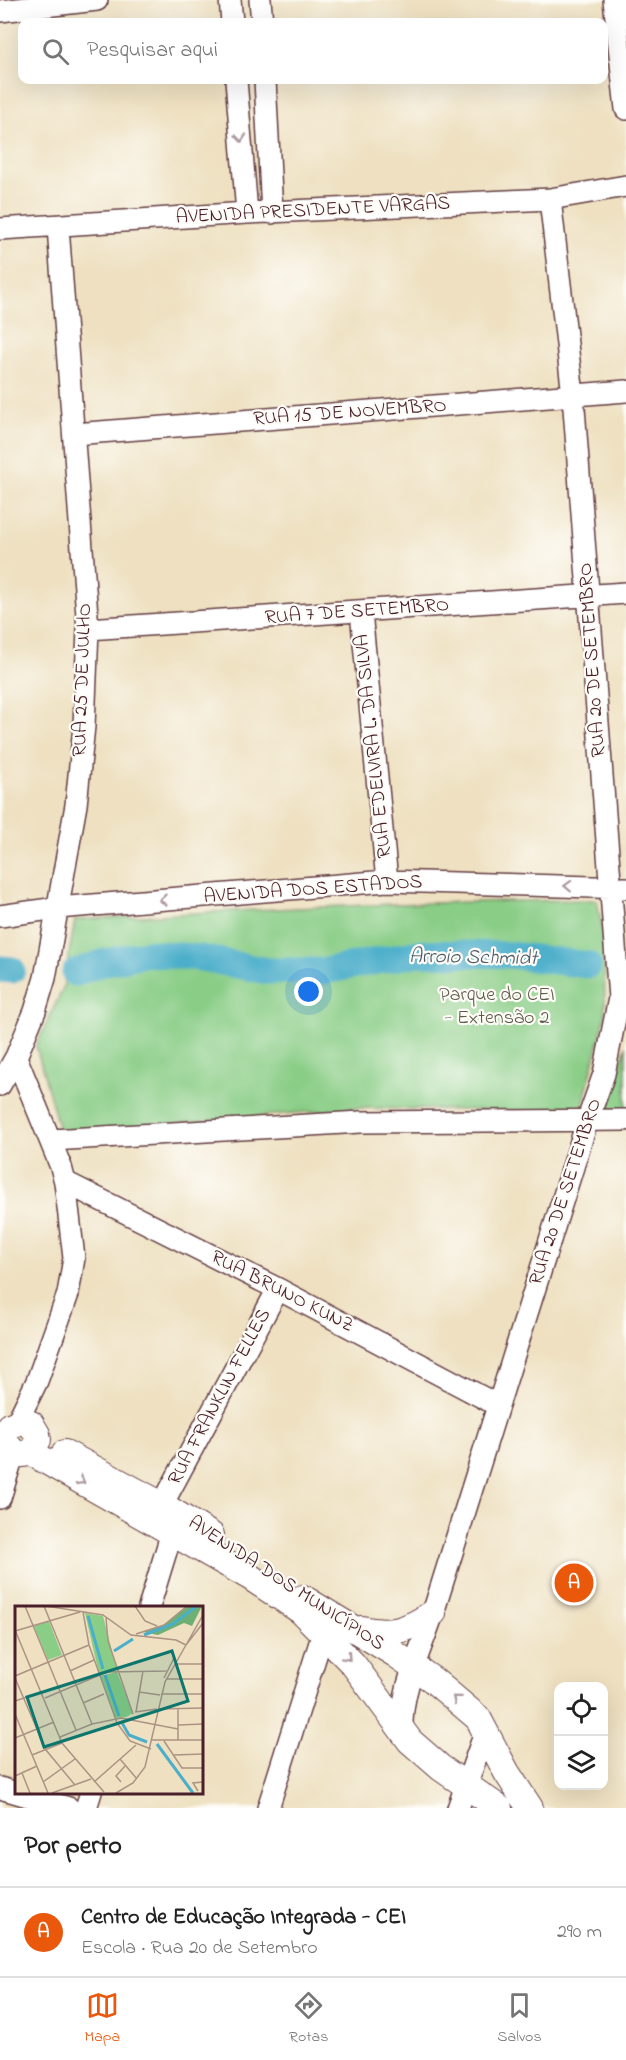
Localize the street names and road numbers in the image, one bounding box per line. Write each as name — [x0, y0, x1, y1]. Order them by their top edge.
street label: AVENIDA PRESIDENTE VARGAS — [175, 189, 451, 233]
street label: RUA 15 DE NOVEMBRO — [252, 392, 448, 434]
street label: RUA 20 DE SETEMBRO — [572, 562, 614, 758]
street label: RUA 7 DE SETEMBRO — [264, 591, 450, 633]
street label: RUA 25 DE JULHO — [66, 603, 100, 757]
street label: RUA EDELVIRA L. DA SILVA — [348, 633, 400, 859]
street label: AVENIDA DOS ESTADOS — [203, 868, 423, 912]
street label: RUA 20 DE SETEMBRO — [522, 1095, 610, 1289]
street label: RUA BRUNO KUNZ — [205, 1243, 359, 1341]
street label: RUA FRANKLIN FELLES — [161, 1304, 279, 1490]
street label: AVENIDA DOS MUNICÍPIOS — [182, 1509, 390, 1659]

